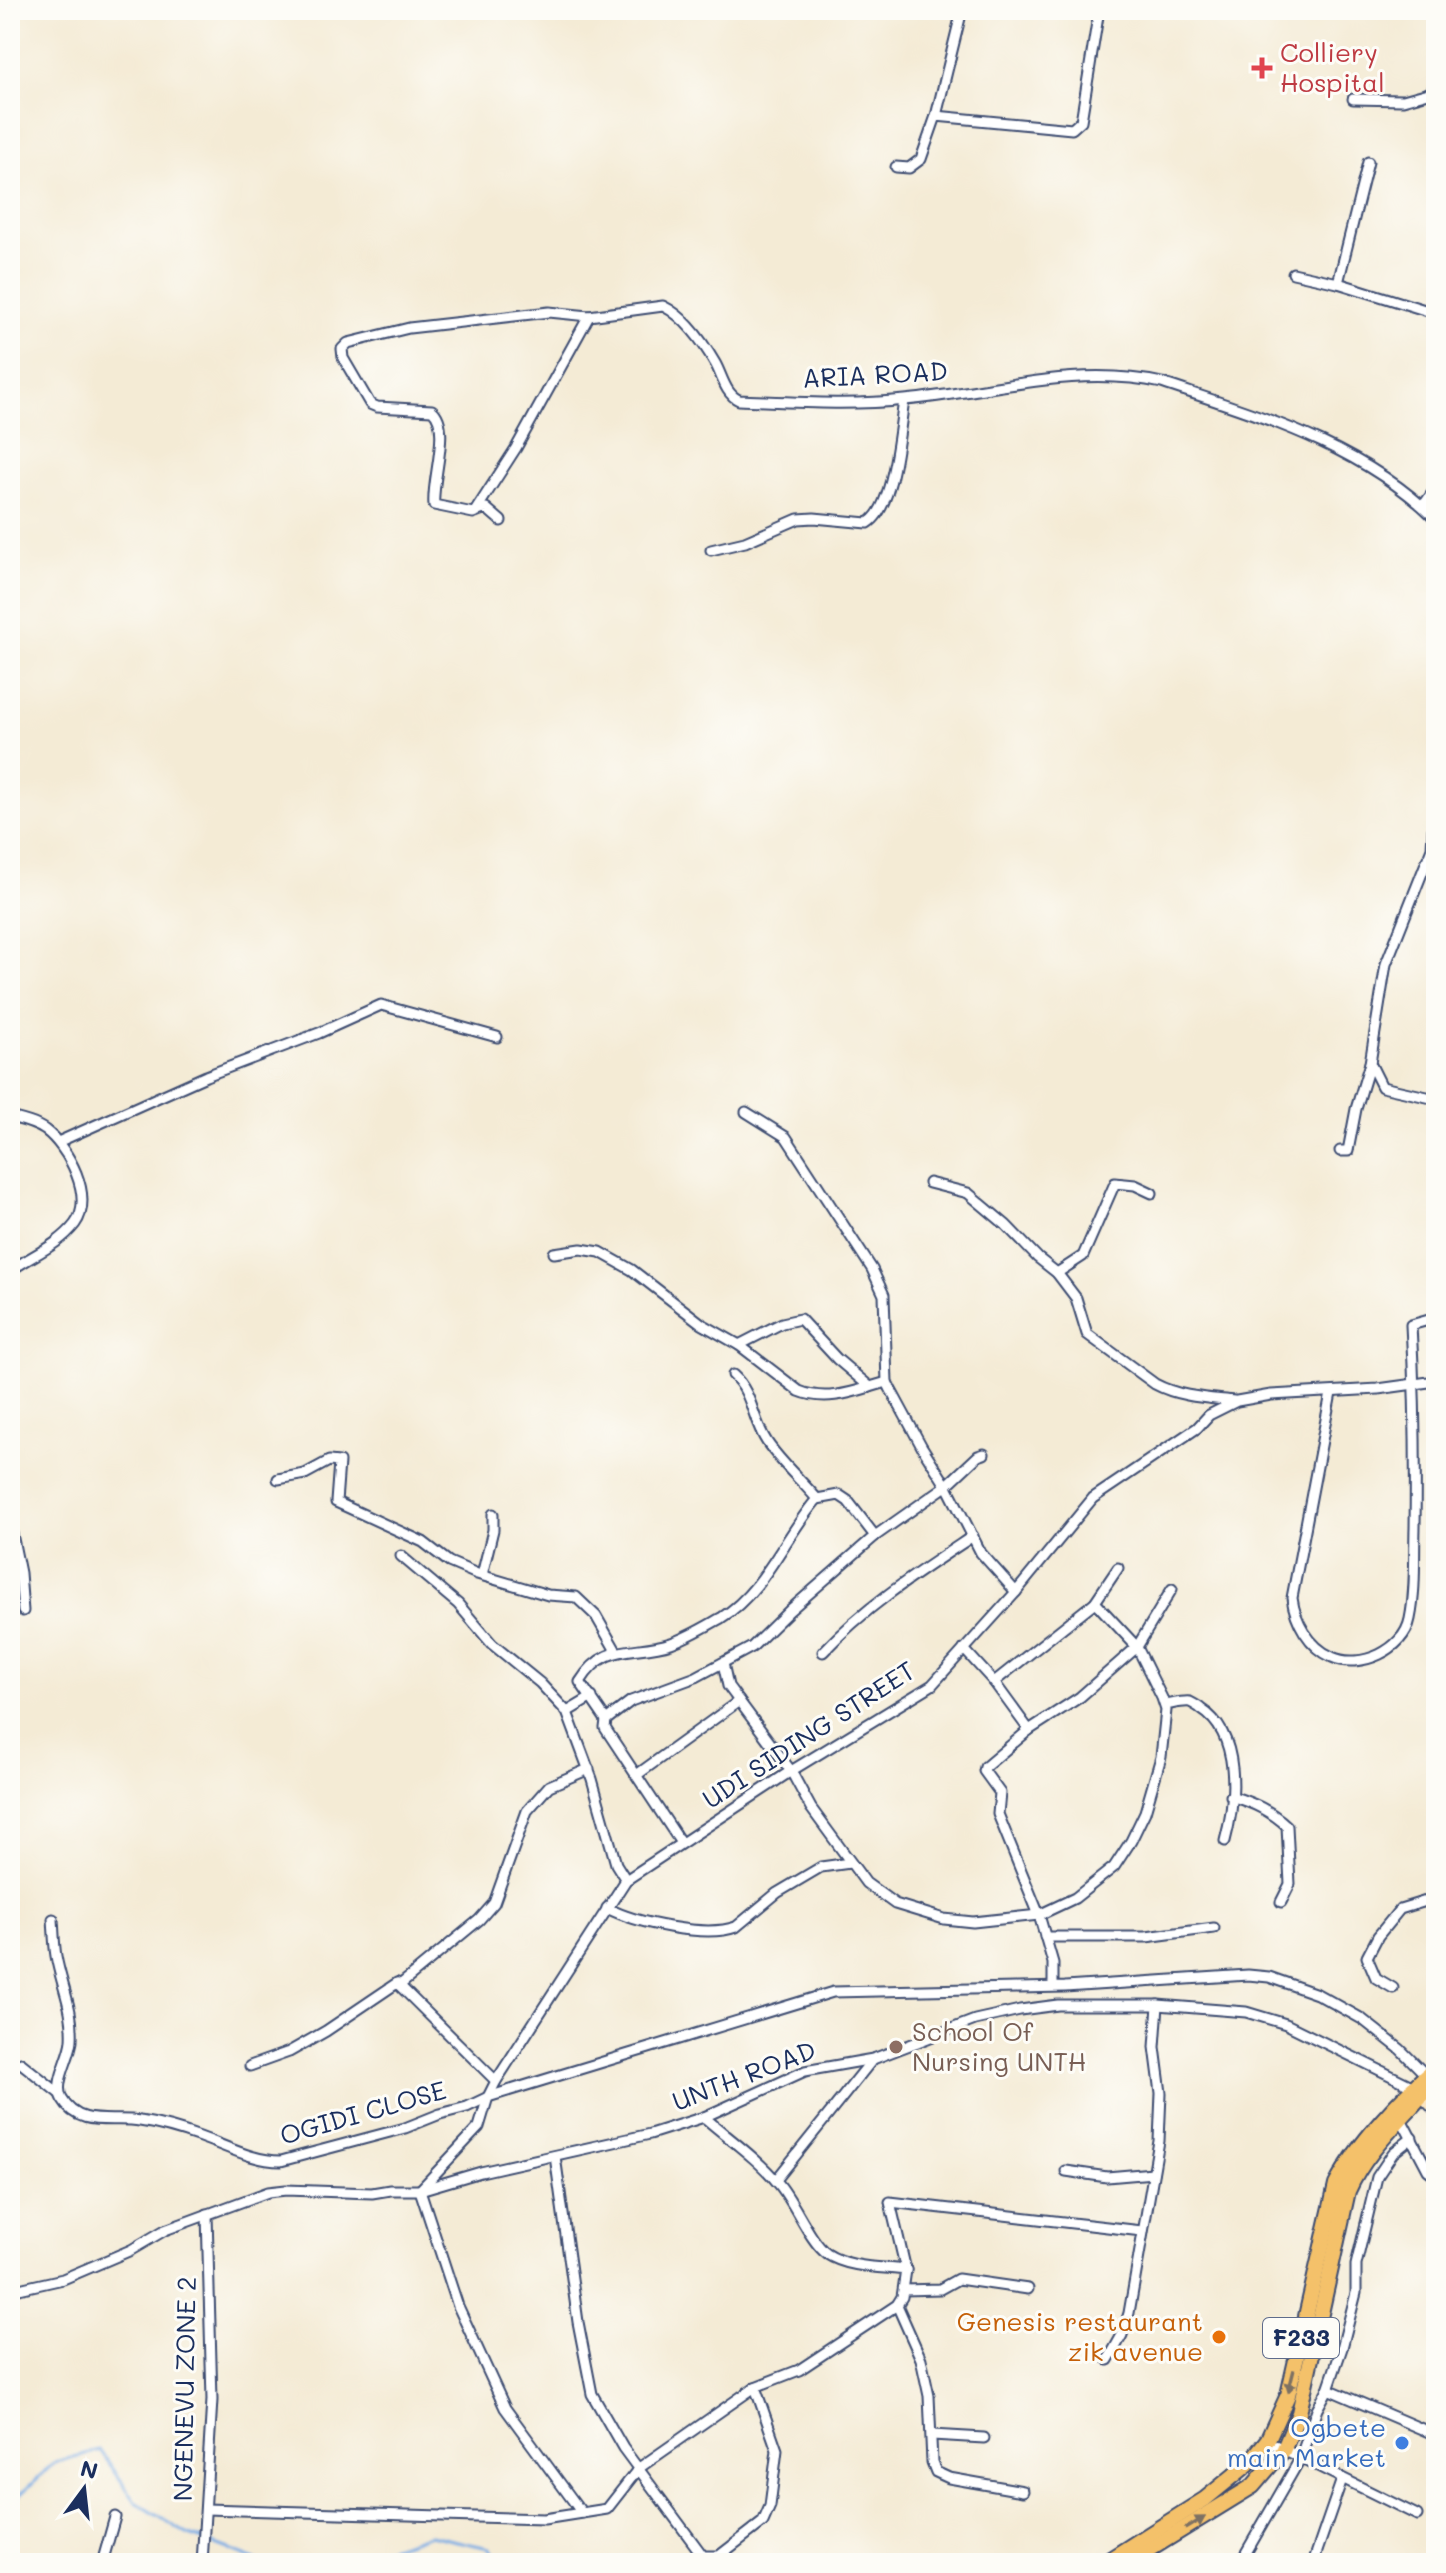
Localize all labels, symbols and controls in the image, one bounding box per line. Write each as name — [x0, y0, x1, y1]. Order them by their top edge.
place label: Colliery Hospital — [1280, 35, 1385, 99]
marker: Colliery Hospital — [1251, 57, 1273, 79]
street label: ARIA ROAD — [801, 353, 948, 395]
street label: UDI SIDING STREET — [696, 1653, 921, 1816]
place label: School Of Nursing UNTH — [912, 2014, 1086, 2078]
street label: UNTH ROAD — [667, 2032, 820, 2118]
marker: School Of Nursing UNTH — [887, 2038, 905, 2056]
street label: OGIDI CLOSE — [276, 2072, 450, 2152]
street label: NGENEVU ZONE 2 — [165, 2276, 203, 2502]
place label: Genesis restaurant zik avenue — [957, 2304, 1203, 2368]
road number: F233 — [1263, 2318, 1339, 2358]
marker: Genesis restaurant zik avenue — [1210, 2328, 1228, 2346]
one-way arrow — [1284, 2368, 1297, 2393]
place label: Ogbete main Market — [1227, 2410, 1386, 2474]
marker: Ogbete main Market — [1393, 2434, 1411, 2452]
north arrow — [44, 2449, 124, 2529]
text: N — [77, 2453, 101, 2485]
one-way arrow — [1184, 2516, 1207, 2531]

